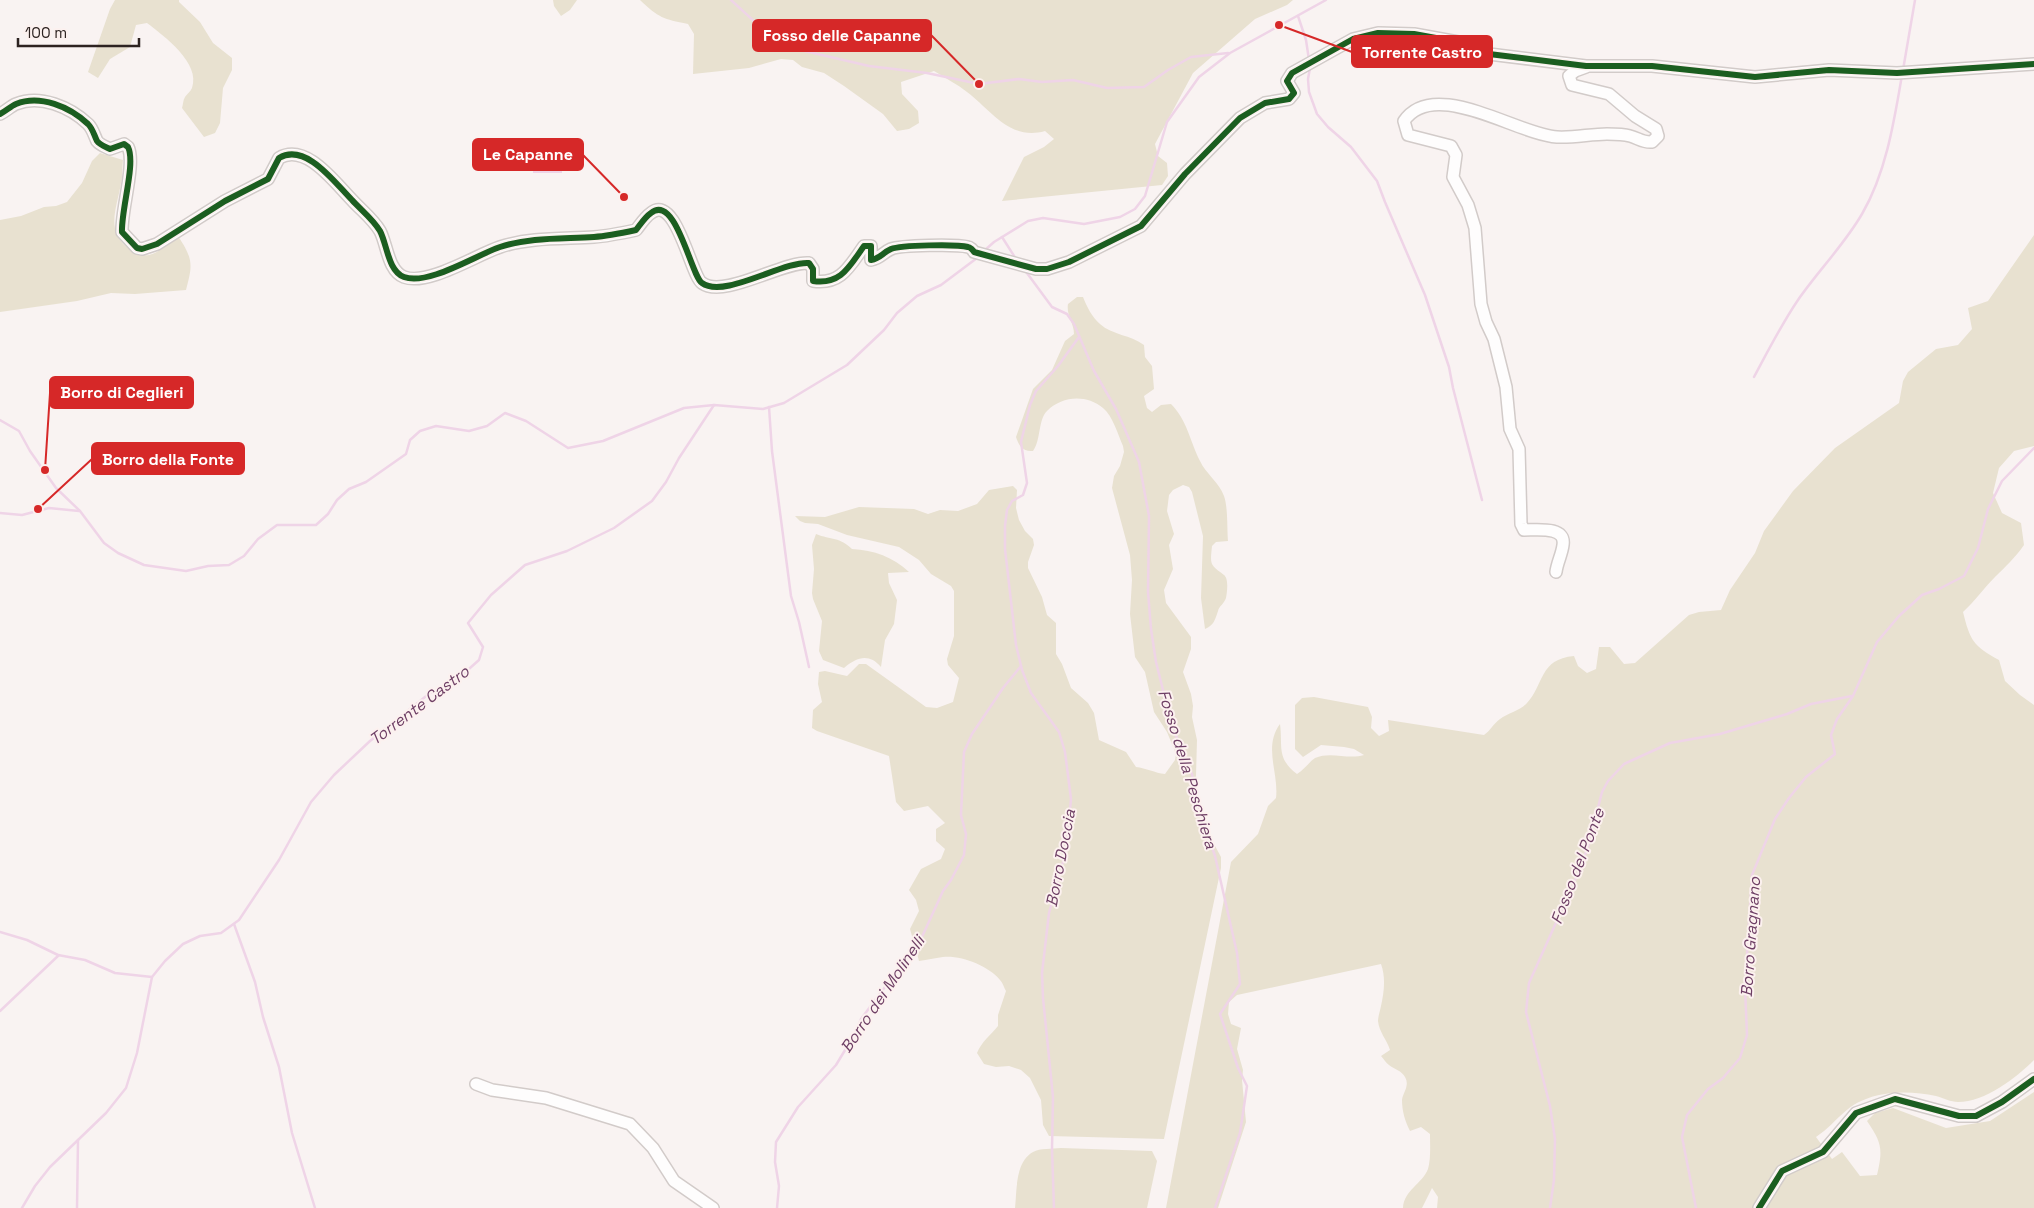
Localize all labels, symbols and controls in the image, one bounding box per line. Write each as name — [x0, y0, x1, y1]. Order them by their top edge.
scale bar — [18, 15, 139, 47]
callout: Fosso delle Capanne — [753, 20, 931, 51]
text: 100 m — [25, 23, 67, 42]
text: Fosso delle Capanne — [763, 25, 921, 46]
callout: Torrente Castro — [1352, 36, 1492, 67]
text: Torrente Castro — [1362, 42, 1482, 63]
callout: Le Capanne — [473, 139, 583, 170]
text: Le Capanne — [483, 144, 573, 165]
callout: Borro di Ceglieri — [50, 377, 193, 408]
text: Borro di Ceglieri — [60, 382, 184, 403]
callout: Borro della Fonte — [92, 443, 244, 474]
text: Borro della Fonte — [102, 449, 234, 470]
water label: Torrente Castro — [365, 660, 474, 750]
water label: Fosso della Peschiera — [1153, 687, 1222, 852]
water label: Fosso del Ponte — [1546, 805, 1609, 927]
water label: Borro Doccia — [1041, 807, 1080, 909]
water label: Borro Gragnano — [1736, 875, 1765, 998]
water label: Borro dei Molinelli — [835, 930, 930, 1057]

